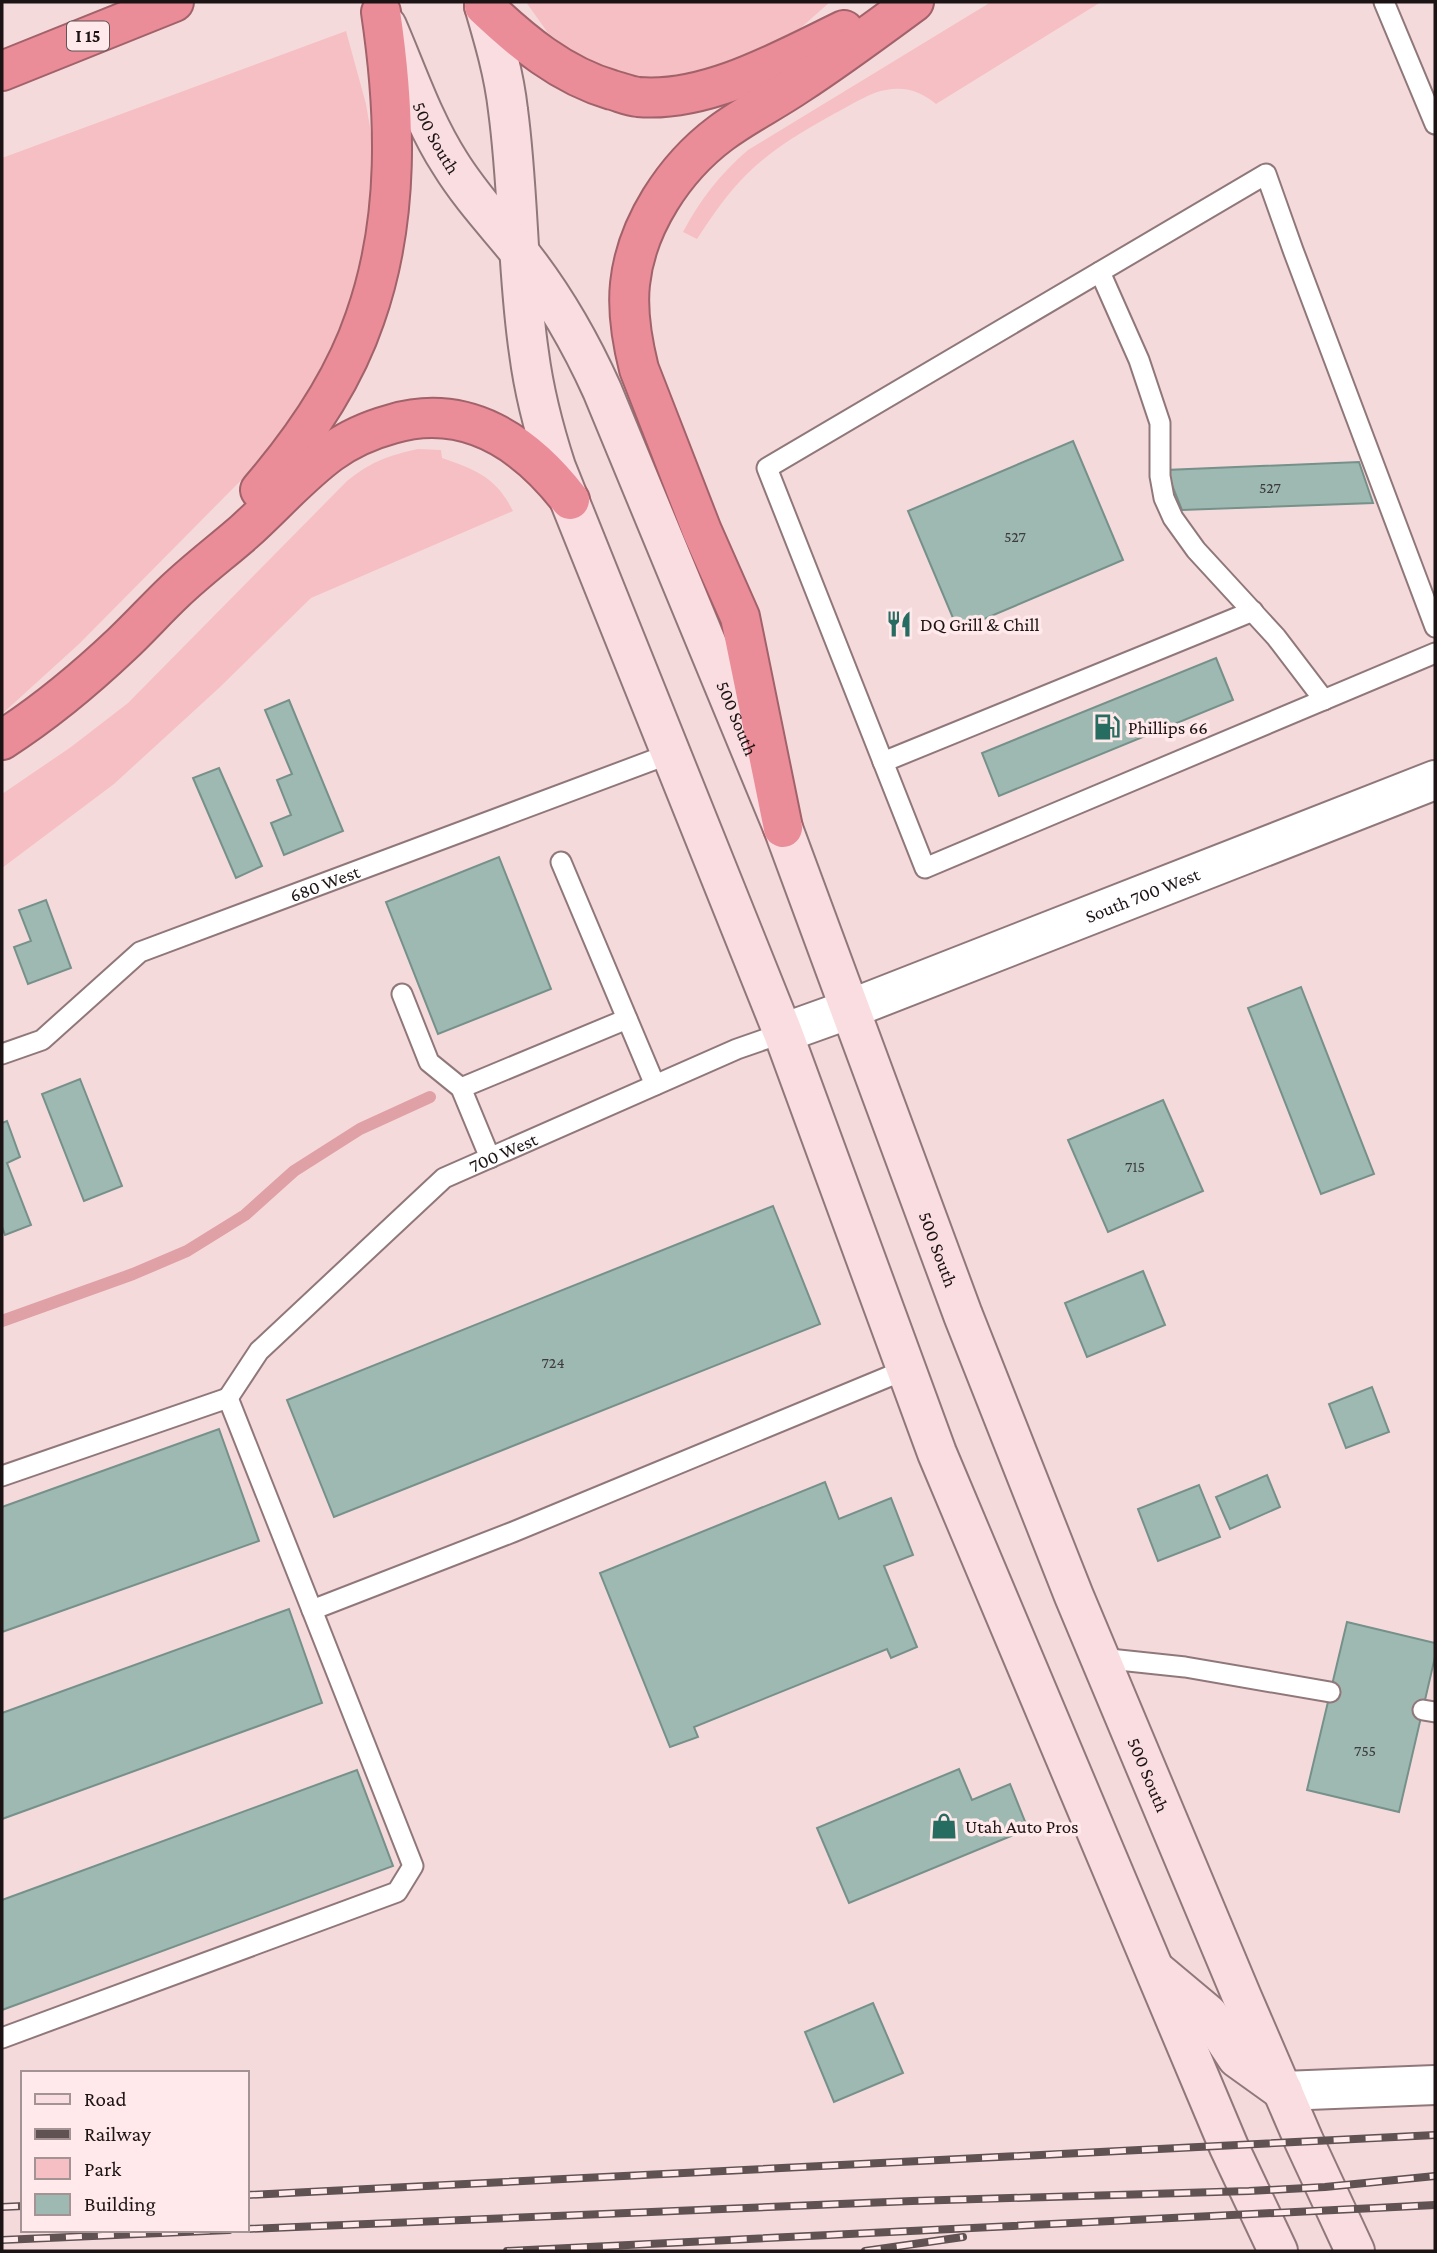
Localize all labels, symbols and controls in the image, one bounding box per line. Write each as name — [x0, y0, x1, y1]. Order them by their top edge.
road number: I 15 — [67, 22, 109, 51]
street label: 500 South — [408, 98, 464, 178]
house number: 527 — [1259, 479, 1282, 496]
house number: 527 — [1004, 528, 1027, 545]
restaurant icon: DQ Grill & Chill — [884, 609, 914, 639]
place label: DQ Grill & Chill — [920, 614, 1039, 635]
street label: 500 South — [712, 678, 762, 759]
fuel station icon: Phillips 66 — [1092, 712, 1122, 742]
place label: Phillips 66 — [1128, 717, 1208, 738]
street label: 680 West — [287, 861, 363, 906]
street label: South 700 West — [1082, 863, 1203, 927]
street label: 700 West — [466, 1128, 541, 1177]
house number: 715 — [1125, 1158, 1145, 1175]
street label: 500 South — [915, 1209, 962, 1290]
house number: 724 — [541, 1354, 565, 1371]
street label: 500 South — [1123, 1734, 1173, 1815]
house number: 755 — [1354, 1742, 1376, 1759]
shop icon: Utah Auto Pros — [929, 1811, 959, 1841]
place label: Utah Auto Pros — [965, 1816, 1079, 1837]
legend — [21, 2071, 248, 2232]
text: Road — [84, 2087, 127, 2111]
text: Railway — [84, 2122, 151, 2146]
text: Park — [84, 2157, 121, 2181]
text: Building — [84, 2192, 156, 2216]

